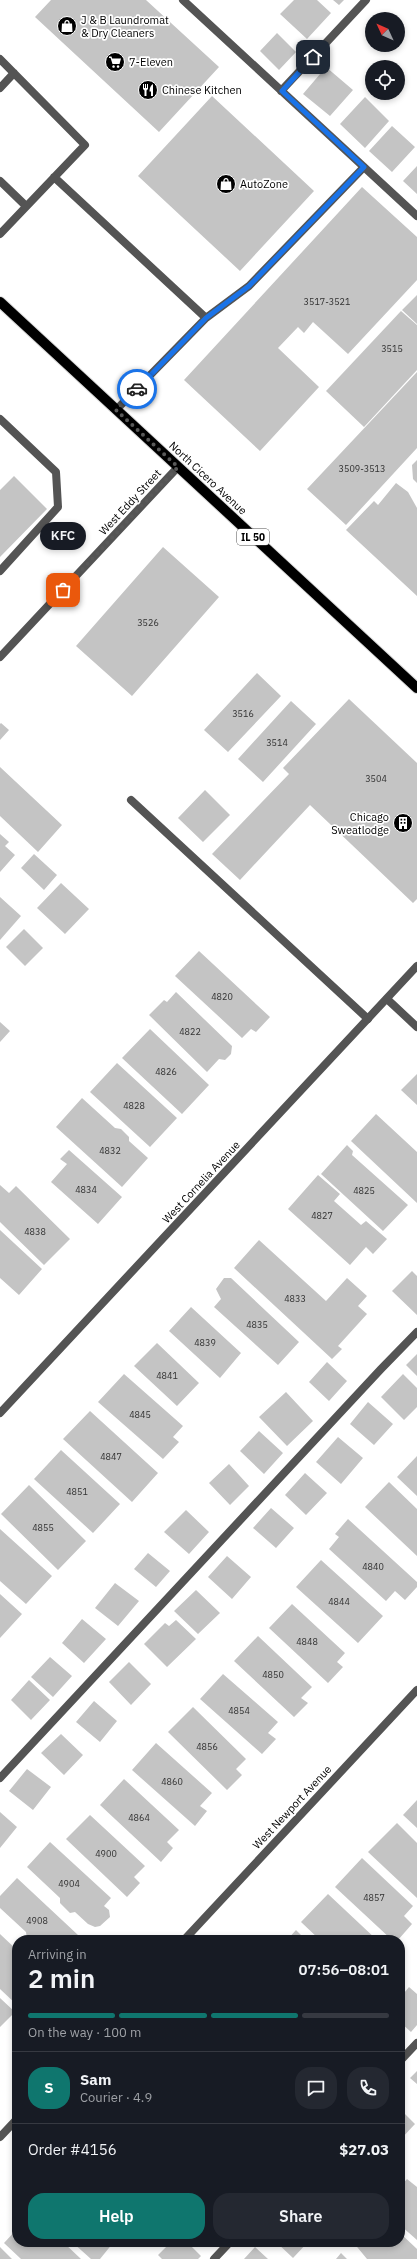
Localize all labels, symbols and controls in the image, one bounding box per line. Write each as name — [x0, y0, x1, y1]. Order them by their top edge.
north arrow — [365, 12, 405, 52]
map controls — [365, 12, 405, 100]
place label: J & B Laundromat & Dry Cleaners — [81, 13, 169, 40]
shop icon: J & B Laundromat & Dry Cleaners — [56, 15, 78, 37]
pin — [296, 40, 330, 74]
icon: home — [302, 46, 324, 68]
supermarket icon: 7-Eleven — [104, 51, 126, 73]
place label: 7-Eleven — [129, 55, 173, 69]
button: locate — [365, 60, 405, 100]
restaurant icon: Chinese Kitchen — [137, 79, 159, 101]
place label: Chinese Kitchen — [162, 83, 242, 97]
shop icon: AutoZone — [215, 173, 237, 195]
place label: AutoZone — [240, 177, 288, 191]
house number: 3517-3521 — [304, 296, 350, 307]
house number: 3515 — [381, 343, 403, 354]
courier — [117, 369, 157, 409]
icon: car — [126, 378, 148, 400]
street label: North Cicero Avenue — [166, 438, 250, 518]
house number: 3509-3513 — [339, 463, 385, 474]
street label: West Eddy Street — [96, 466, 164, 538]
callout: KFC — [40, 522, 86, 550]
text: KFC — [51, 527, 75, 544]
road number: IL 50 — [237, 529, 269, 545]
pin — [46, 573, 80, 607]
icon: bag — [52, 579, 74, 601]
house number: 3526 — [137, 617, 159, 628]
house number: 3516 — [232, 708, 254, 719]
house number: 3514 — [266, 737, 288, 748]
house number: 3504 — [365, 773, 387, 784]
place label: Chicago Sweatlodge — [331, 810, 389, 837]
building icon: Chicago Sweatlodge — [392, 812, 414, 834]
house number: 4820 — [211, 991, 233, 1002]
house number: 4822 — [179, 1026, 201, 1037]
house number: 4826 — [155, 1066, 177, 1077]
house number: 4828 — [123, 1100, 145, 1111]
street label: West Cornelia Avenue — [159, 1138, 243, 1226]
house number: 4832 — [99, 1145, 121, 1156]
house number: 4834 — [75, 1184, 97, 1195]
house number: 4825 — [353, 1185, 375, 1196]
house number: 4827 — [311, 1210, 333, 1221]
house number: 4838 — [24, 1226, 46, 1237]
house number: 4833 — [284, 1293, 306, 1304]
house number: 4835 — [246, 1319, 268, 1330]
house number: 4839 — [194, 1337, 216, 1348]
house number: 4841 — [156, 1370, 178, 1381]
house number: 4845 — [129, 1409, 151, 1420]
house number: 4847 — [100, 1451, 122, 1462]
house number: 4851 — [66, 1486, 88, 1497]
house number: 4855 — [32, 1522, 54, 1533]
house number: 4840 — [362, 1561, 384, 1572]
house number: 4844 — [328, 1596, 350, 1607]
house number: 4848 — [296, 1636, 318, 1647]
house number: 4850 — [262, 1669, 284, 1680]
house number: 4854 — [228, 1705, 250, 1716]
house number: 4856 — [196, 1741, 218, 1752]
street label: West Newport Avenue — [250, 1762, 334, 1852]
house number: 4860 — [161, 1776, 183, 1787]
house number: 4864 — [128, 1812, 150, 1823]
house number: 4900 — [95, 1848, 117, 1859]
house number: 4904 — [58, 1878, 80, 1889]
house number: 4857 — [363, 1892, 385, 1903]
house number: 4908 — [26, 1915, 48, 1926]
text: Arriving in — [28, 1946, 87, 1963]
text: 07:56–08:01 — [299, 1960, 389, 1979]
text: 2 min — [28, 1961, 95, 1995]
text: On the way · 100 m — [28, 2024, 141, 2041]
button: chat — [295, 2067, 337, 2109]
button: phone — [347, 2067, 389, 2109]
text: Sam — [80, 2070, 111, 2089]
text: S — [44, 2078, 54, 2097]
text: Courier · 4.9 — [80, 2089, 152, 2106]
text: Order #4156 — [28, 2140, 117, 2159]
text: $27.03 — [339, 2140, 389, 2159]
button: Help — [28, 2193, 205, 2239]
button: Share — [213, 2193, 389, 2239]

